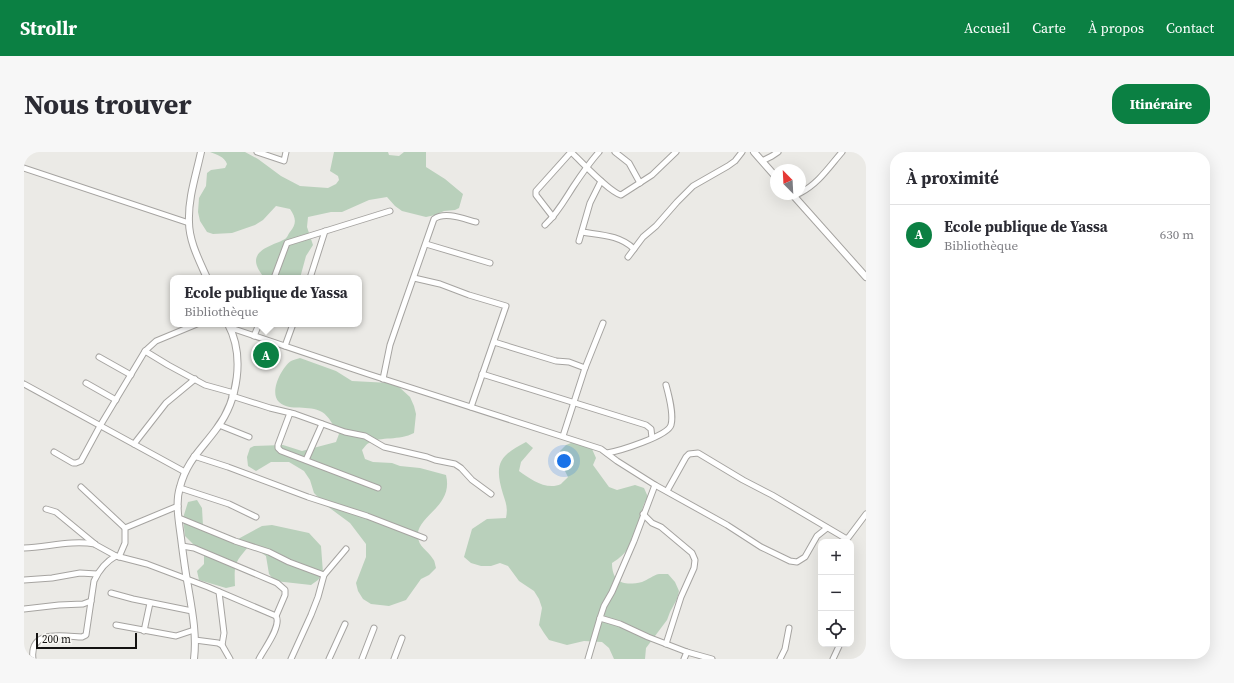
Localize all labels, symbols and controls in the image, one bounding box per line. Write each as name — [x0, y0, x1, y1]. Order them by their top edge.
text: Strollr — [20, 15, 77, 41]
text: Accueil — [964, 18, 1010, 38]
text: Carte — [1032, 18, 1066, 38]
text: À propos — [1088, 18, 1144, 38]
text: Contact — [1166, 18, 1214, 38]
button: Itinéraire — [1112, 84, 1210, 124]
text: Nous trouver — [24, 85, 191, 123]
north arrow — [770, 164, 806, 200]
text: À proximité — [906, 166, 999, 190]
text: Ecole publique de Yassa — [944, 216, 1108, 237]
text: A — [915, 226, 923, 243]
text: 630 m — [1160, 226, 1194, 243]
text: Bibliothèque — [944, 237, 1018, 254]
popup — [170, 275, 362, 327]
text: Ecole publique de Yassa — [184, 282, 348, 303]
text: Bibliothèque — [184, 303, 258, 320]
pin: A — [253, 340, 279, 370]
your location — [554, 451, 574, 471]
map controls — [818, 539, 854, 647]
button: + — [818, 539, 854, 575]
button: − — [818, 575, 854, 611]
button: locate — [818, 611, 854, 647]
scale bar — [36, 631, 137, 650]
text: 200 m — [42, 632, 71, 647]

